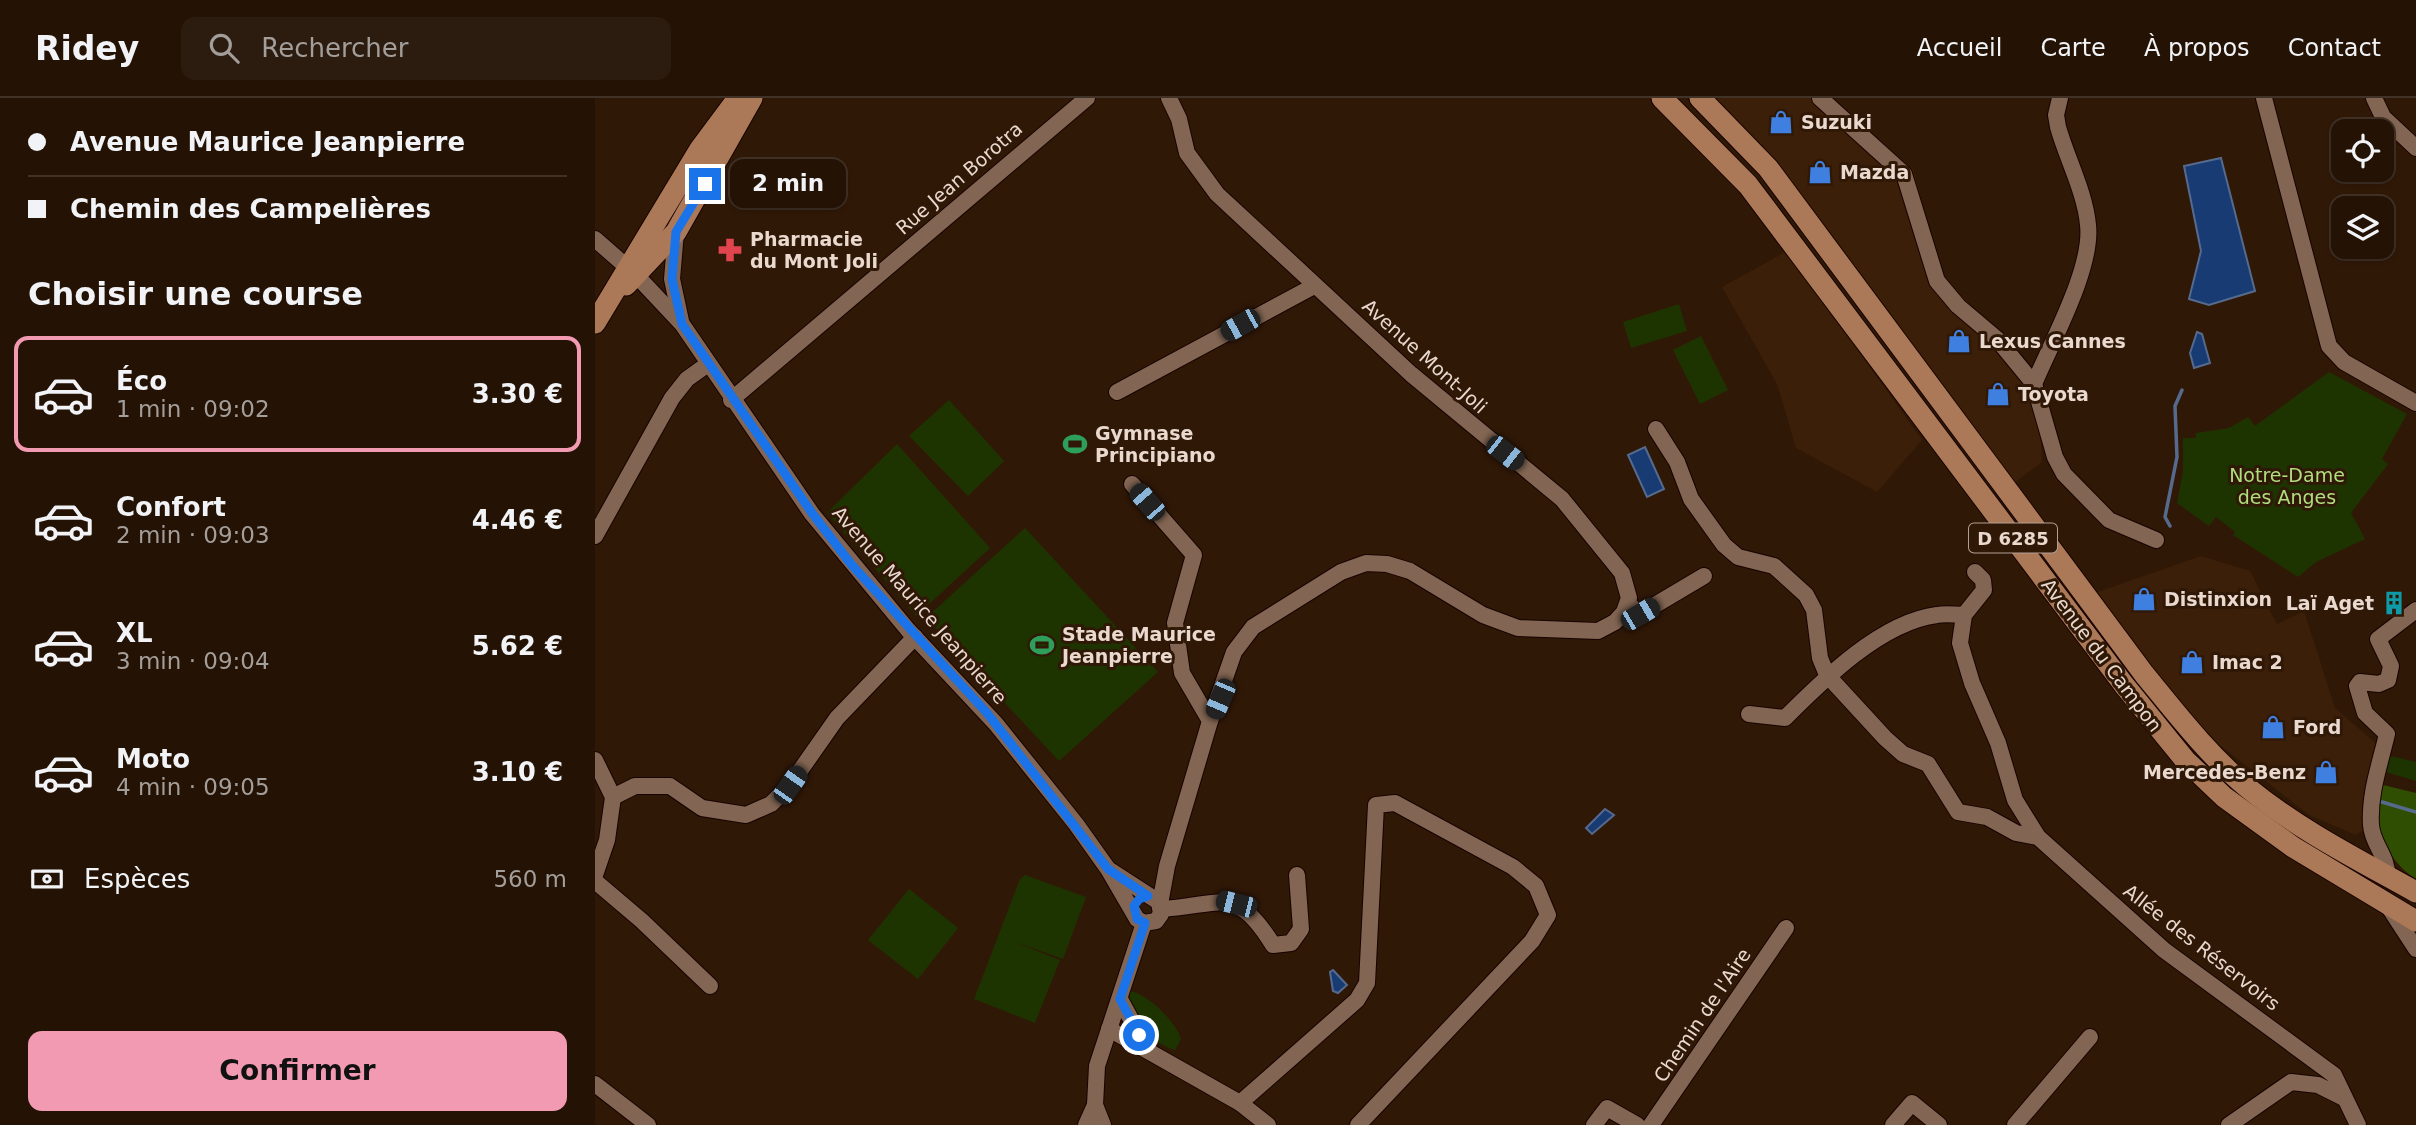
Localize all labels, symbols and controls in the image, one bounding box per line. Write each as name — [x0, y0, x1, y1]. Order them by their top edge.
search box — [181, 17, 671, 80]
text: Ridey — [35, 29, 139, 68]
icon: search — [205, 29, 243, 67]
text: Rechercher — [261, 33, 409, 63]
text: Accueil — [1917, 34, 2002, 62]
text: Carte — [2040, 34, 2106, 62]
text: À propos — [2144, 34, 2250, 62]
text: Contact — [2288, 34, 2381, 62]
shop icon: Suzuki — [1767, 108, 1795, 136]
place label: Suzuki — [1801, 111, 1872, 133]
street label: Rue Jean Borotra — [892, 117, 1026, 239]
map controls — [2331, 119, 2394, 259]
button: locate — [2331, 119, 2394, 182]
text: Avenue Maurice Jeanpierre — [70, 127, 465, 157]
shop icon: Mazda — [1806, 158, 1834, 186]
callout: 2 min — [729, 160, 845, 208]
place label: Mazda — [1840, 161, 1909, 183]
route end — [689, 168, 721, 200]
text: 2 min — [752, 170, 824, 196]
text: Chemin des Campelières — [70, 194, 431, 224]
button: layers — [2331, 196, 2394, 259]
place label: Pharmacie du Mont Joli — [750, 228, 878, 272]
pharmacy icon: Pharmacie du Mont Joli — [716, 236, 744, 264]
text: Choisir une course — [28, 275, 363, 313]
street label: Avenue Mont-Joli — [1358, 294, 1492, 418]
car — [1217, 306, 1264, 344]
shop icon: Lexus Cannes — [1945, 327, 1973, 355]
place label: Lexus Cannes — [1979, 330, 2126, 352]
icon: car — [32, 363, 95, 426]
text: Éco — [116, 366, 167, 396]
text: 3.30 € — [472, 379, 563, 409]
shop icon: Toyota — [1984, 380, 2012, 408]
place label: Toyota — [2018, 383, 2089, 405]
text: 1 min · 09:02 — [116, 396, 270, 422]
place label: Gymnase Principiano — [1095, 422, 1216, 466]
sports icon: Gymnase Principiano — [1061, 430, 1089, 458]
car — [1482, 432, 1529, 474]
park label: Notre-Dame des Anges — [2229, 464, 2345, 508]
car — [1126, 479, 1169, 525]
icon: car — [32, 489, 95, 552]
text: Confort — [116, 492, 226, 522]
street label: Avenue Maurice Jeanpierre — [828, 502, 1012, 708]
text: 4.46 € — [472, 505, 563, 535]
text: 2 min · 09:03 — [116, 522, 270, 548]
road number: D 6285 — [1969, 524, 2057, 552]
street label: Avenue du Campon — [2037, 574, 2167, 736]
shop icon: Distinxion — [2130, 585, 2158, 613]
place label: Distinxion — [2164, 588, 2272, 610]
building icon: Laï Aget — [2380, 589, 2408, 617]
place label: Laï Aget — [2286, 592, 2374, 614]
car — [1617, 594, 1664, 634]
icon: car — [32, 615, 95, 678]
text: XL — [116, 618, 153, 648]
place label: Stade Maurice Jeanpierre — [1060, 623, 1216, 667]
text: 5.62 € — [472, 631, 563, 661]
sports icon: Stade Maurice Jeanpierre — [1028, 631, 1056, 659]
text: 3 min · 09:04 — [116, 648, 270, 674]
shop icon: Imac 2 — [2178, 648, 2206, 676]
place label: Imac 2 — [2212, 651, 2283, 673]
car — [1203, 676, 1238, 722]
shop icon: Ford — [2259, 713, 2287, 741]
place label: Ford — [2293, 716, 2341, 738]
icon: car — [32, 741, 95, 804]
text: Moto — [116, 744, 190, 774]
text: 3.10 € — [472, 757, 563, 787]
shop icon: Mercedes-Benz — [2312, 758, 2340, 786]
place label: Mercedes-Benz — [2143, 761, 2306, 783]
car — [770, 762, 811, 808]
text: 4 min · 09:05 — [116, 774, 270, 800]
icon: cash — [28, 860, 66, 898]
text: Espèces — [84, 864, 190, 894]
text: 560 m — [493, 866, 567, 892]
street label: Allée des Réservoirs — [2120, 879, 2284, 1015]
car — [1214, 889, 1259, 919]
street label: Chemin de l'Aire — [1649, 944, 1755, 1086]
route start — [1123, 1019, 1155, 1051]
button: Confirmer — [28, 1031, 567, 1111]

